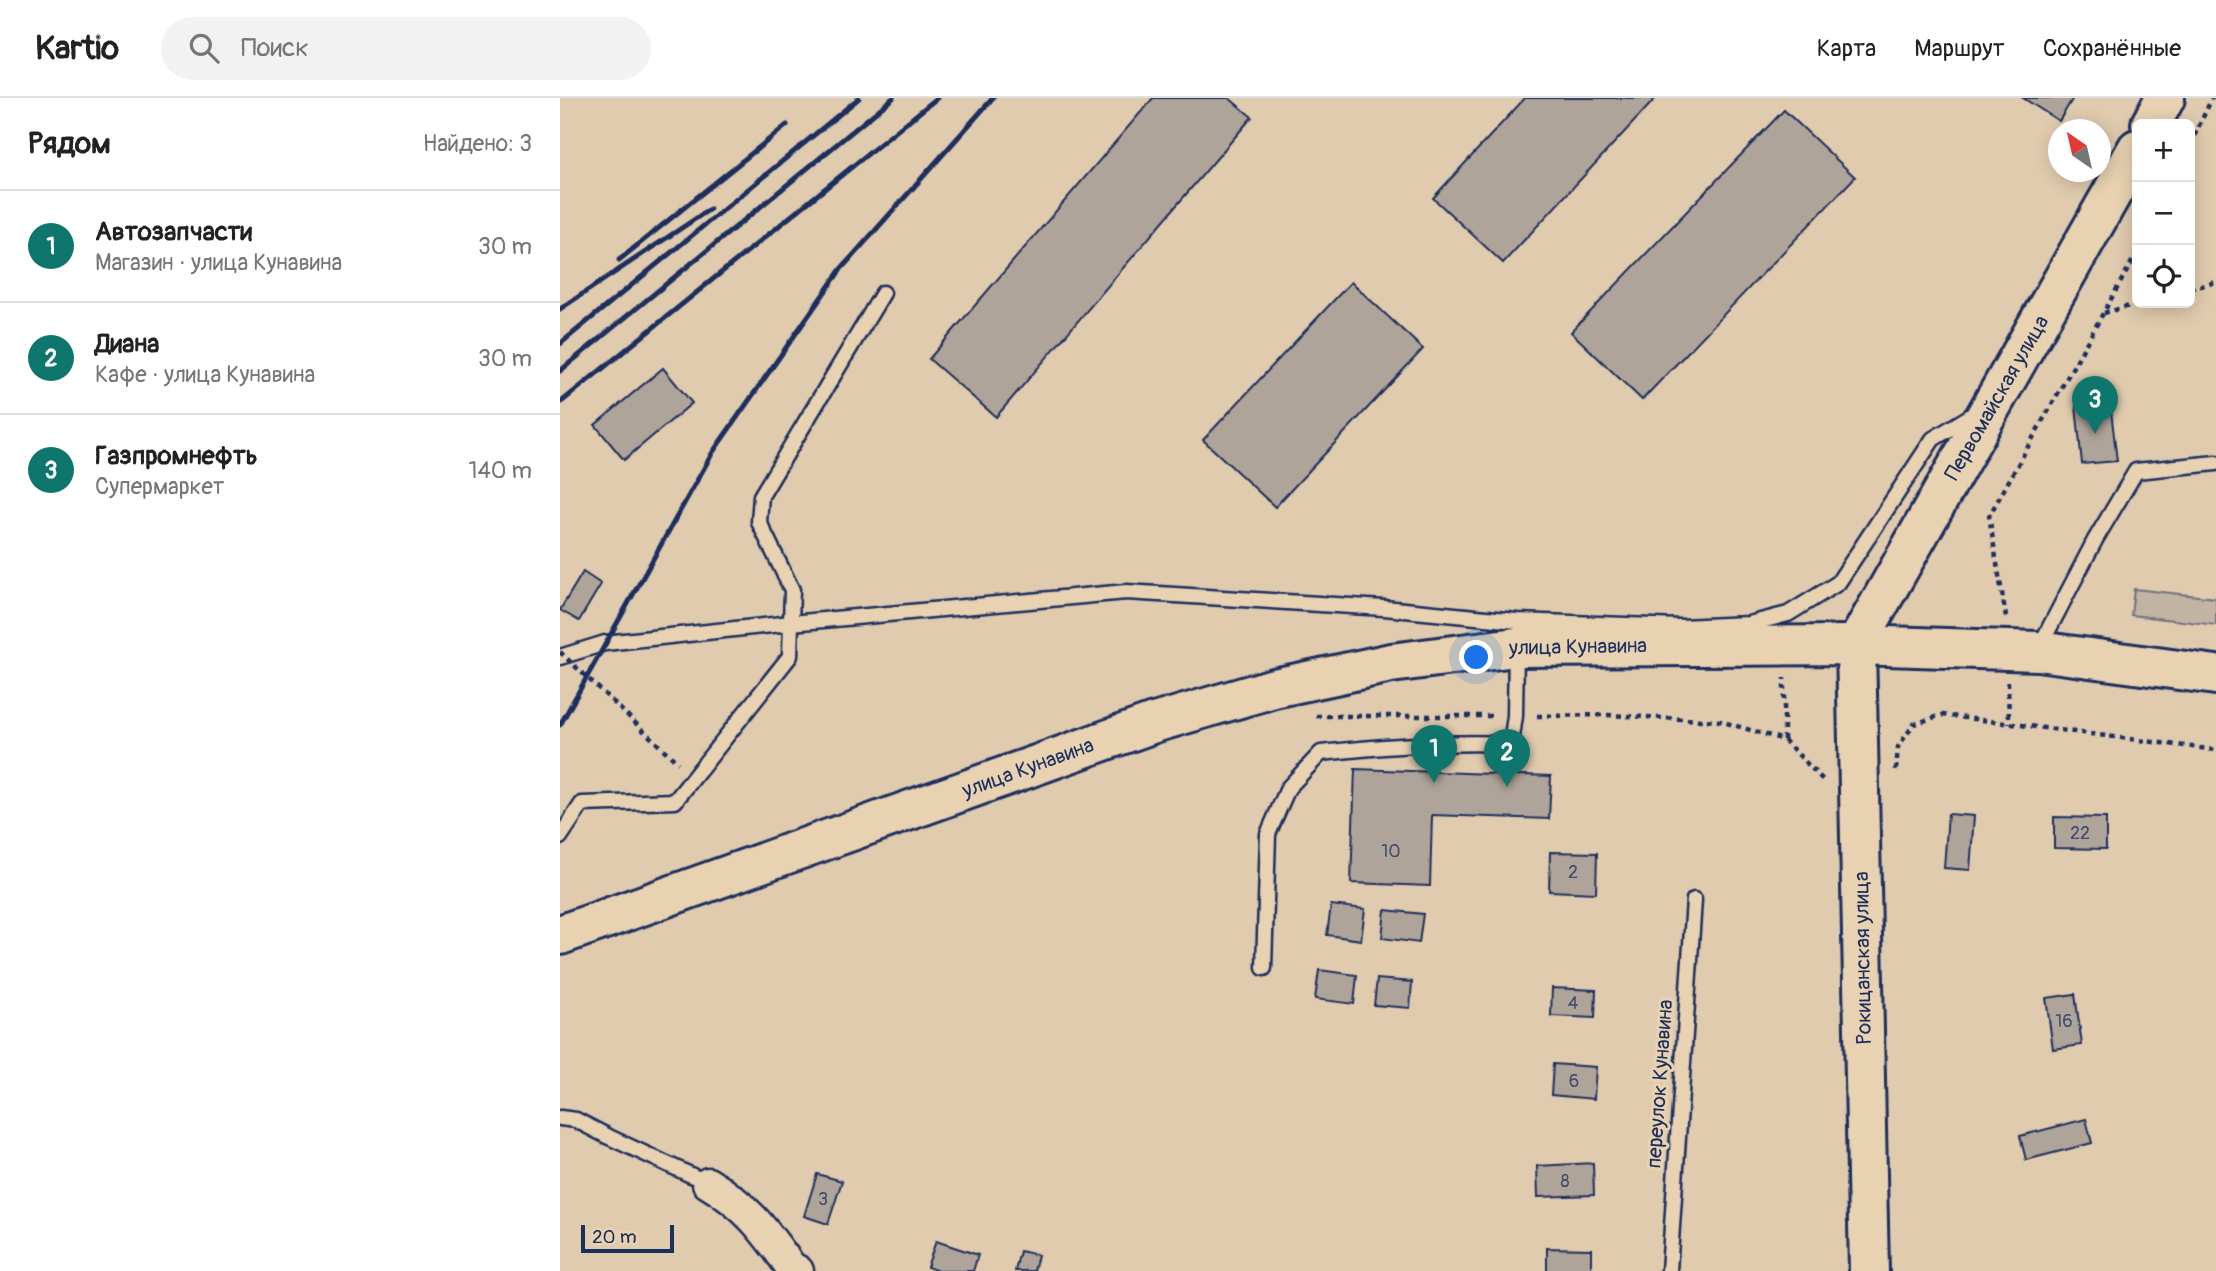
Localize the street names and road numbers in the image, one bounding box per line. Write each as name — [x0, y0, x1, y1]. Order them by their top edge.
street label: Первомайская улица — [1939, 311, 2055, 485]
street label: улица Кунавина — [1508, 632, 1647, 662]
street label: улица Кунавина — [958, 732, 1097, 805]
street label: Рокицанская улица — [1848, 871, 1878, 1045]
street label: переулок Кунавина — [1641, 999, 1679, 1169]

